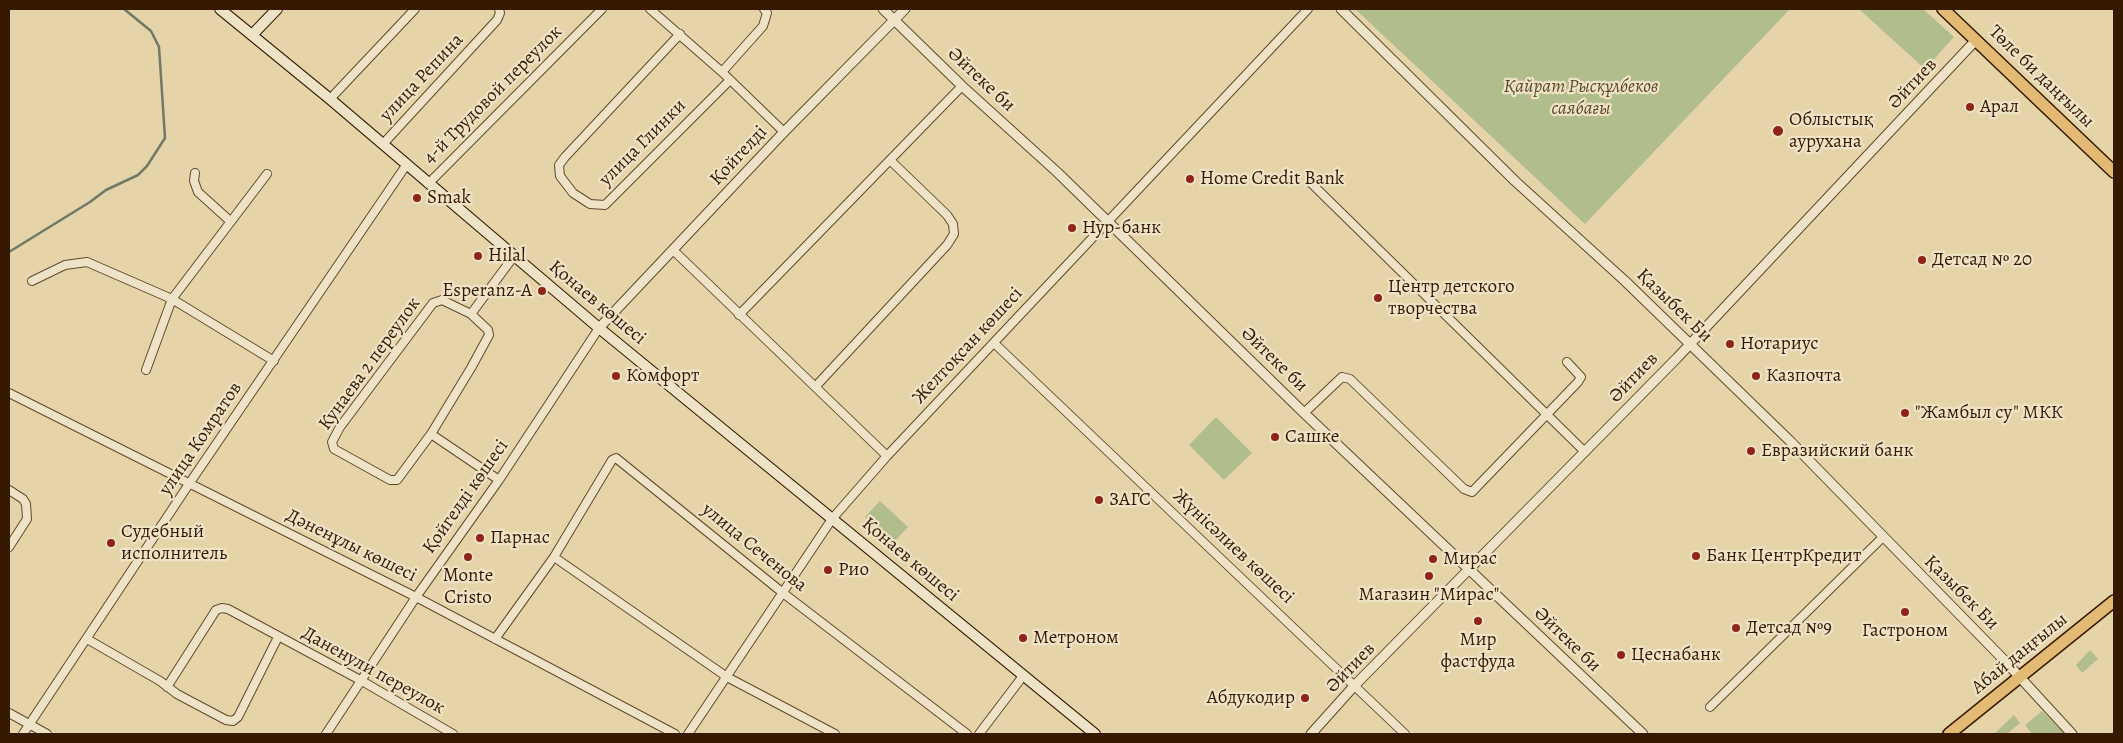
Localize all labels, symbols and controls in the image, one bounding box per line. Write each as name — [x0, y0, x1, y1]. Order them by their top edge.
street label: 4-й Трудовой переулок — [419, 21, 567, 169]
street label: Төле би даңғылы — [1984, 21, 2098, 133]
street label: улица Репина — [375, 29, 469, 127]
street label: Әйтеке би — [943, 43, 1019, 117]
street label: Әйтиев — [1884, 54, 1942, 114]
park label: Қайрат Рысқұлбеков саябағы — [1504, 76, 1658, 120]
street label: улица Глинки — [595, 95, 691, 191]
place label: Арал — [1980, 96, 2019, 118]
marker: Арал — [1964, 101, 1976, 113]
place label: Облыстық аурухана — [1789, 109, 1874, 153]
street label: Қойгелді — [706, 121, 772, 191]
marker: Облыстық аурухана — [1771, 124, 1785, 138]
place label: Home Credit Bank — [1200, 168, 1344, 190]
marker: Home Credit Bank — [1184, 173, 1196, 185]
place label: Smak — [427, 187, 471, 209]
marker: Smak — [411, 192, 423, 204]
place label: Нур-банк — [1082, 217, 1161, 239]
marker: Нур-банк — [1066, 222, 1078, 234]
place label: Hilal — [488, 245, 526, 267]
place label: Детсад № 20 — [1932, 249, 2032, 271]
marker: Hilal — [472, 250, 484, 262]
marker: Детсад № 20 — [1916, 254, 1928, 266]
street label: Қонаев көшесі — [544, 256, 650, 350]
street label: Қазыбек Би — [1631, 264, 1717, 348]
place label: Центр детского творчества — [1388, 276, 1515, 320]
place label: Esperanz-A — [442, 280, 532, 302]
street label: Желтоқсан көшесі — [908, 283, 1028, 409]
marker: Esperanz-A — [536, 285, 548, 297]
marker: Центр детского творчества — [1372, 292, 1384, 304]
street label: Кунаева 2 переулок — [314, 293, 426, 435]
street label: Әйтеке би — [1236, 323, 1312, 397]
place label: Нотариус — [1740, 333, 1818, 355]
marker: Нотариус — [1724, 338, 1736, 350]
street label: Әйтиев — [1605, 348, 1663, 408]
place label: Комфорт — [626, 365, 699, 387]
place label: Казпочта — [1766, 365, 1842, 387]
marker: Комфорт — [610, 370, 622, 382]
marker: Казпочта — [1750, 370, 1762, 382]
street label: улица Комратов — [155, 378, 247, 500]
place label: "Жамбыл су" МКК — [1915, 402, 2063, 424]
marker: "Жамбыл су" МКК — [1899, 407, 1911, 419]
place label: Сашке — [1285, 426, 1339, 448]
marker: Сашке — [1269, 431, 1281, 443]
street label: Қойгелді көшесі — [418, 436, 514, 558]
place label: Евразийский банк — [1761, 440, 1914, 462]
marker: Евразийский банк — [1745, 445, 1757, 457]
street label: Жүнісәлиев көшесі — [1168, 485, 1298, 609]
place label: ЗАГС — [1109, 489, 1151, 511]
marker: ЗАГС — [1093, 494, 1105, 506]
street label: улица Сеченова — [697, 499, 811, 597]
street label: Дәненұлы көшесі — [282, 504, 420, 588]
street label: Қонаев көшесі — [857, 513, 963, 607]
place label: Судебный исполнитель — [121, 521, 227, 565]
place label: Парнас — [490, 527, 550, 549]
marker: Парнас — [474, 532, 486, 544]
marker: Судебный исполнитель — [105, 537, 117, 549]
place label: Банк ЦентрКредит — [1706, 545, 1861, 567]
place label: Мирас — [1443, 548, 1497, 570]
marker: Банк ЦентрКредит — [1690, 550, 1702, 562]
marker: Monte Cristo — [462, 551, 474, 563]
street label: Қазыбек Би — [1919, 551, 2003, 635]
marker: Мирас — [1427, 553, 1439, 565]
place label: Рио — [838, 559, 869, 581]
marker: Рио — [822, 564, 834, 576]
place label: Monte Cristo — [443, 565, 493, 609]
marker: Магазин "Мирас" — [1423, 570, 1435, 582]
place label: Магазин "Мирас" — [1359, 584, 1499, 606]
street label: Әйтеке би — [1529, 603, 1605, 677]
marker: Гастроном — [1899, 606, 1911, 618]
street label: Абай даңғылы — [1967, 608, 2073, 700]
marker: Мир фастфуда — [1472, 615, 1484, 627]
place label: Детсад №9 — [1746, 617, 1832, 639]
place label: Гастроном — [1862, 620, 1948, 642]
street label: Даненули переулок — [297, 622, 449, 720]
marker: Детсад №9 — [1730, 622, 1742, 634]
place label: Метроном — [1033, 627, 1119, 649]
place label: Мир фастфуда — [1441, 629, 1515, 673]
marker: Метроном — [1017, 632, 1029, 644]
street label: Әйтиев — [1322, 638, 1380, 698]
place label: Цеснабанк — [1631, 644, 1721, 666]
marker: Цеснабанк — [1615, 649, 1627, 661]
place label: Абдукодир — [1207, 687, 1295, 709]
marker: Абдукодир — [1299, 692, 1311, 704]

